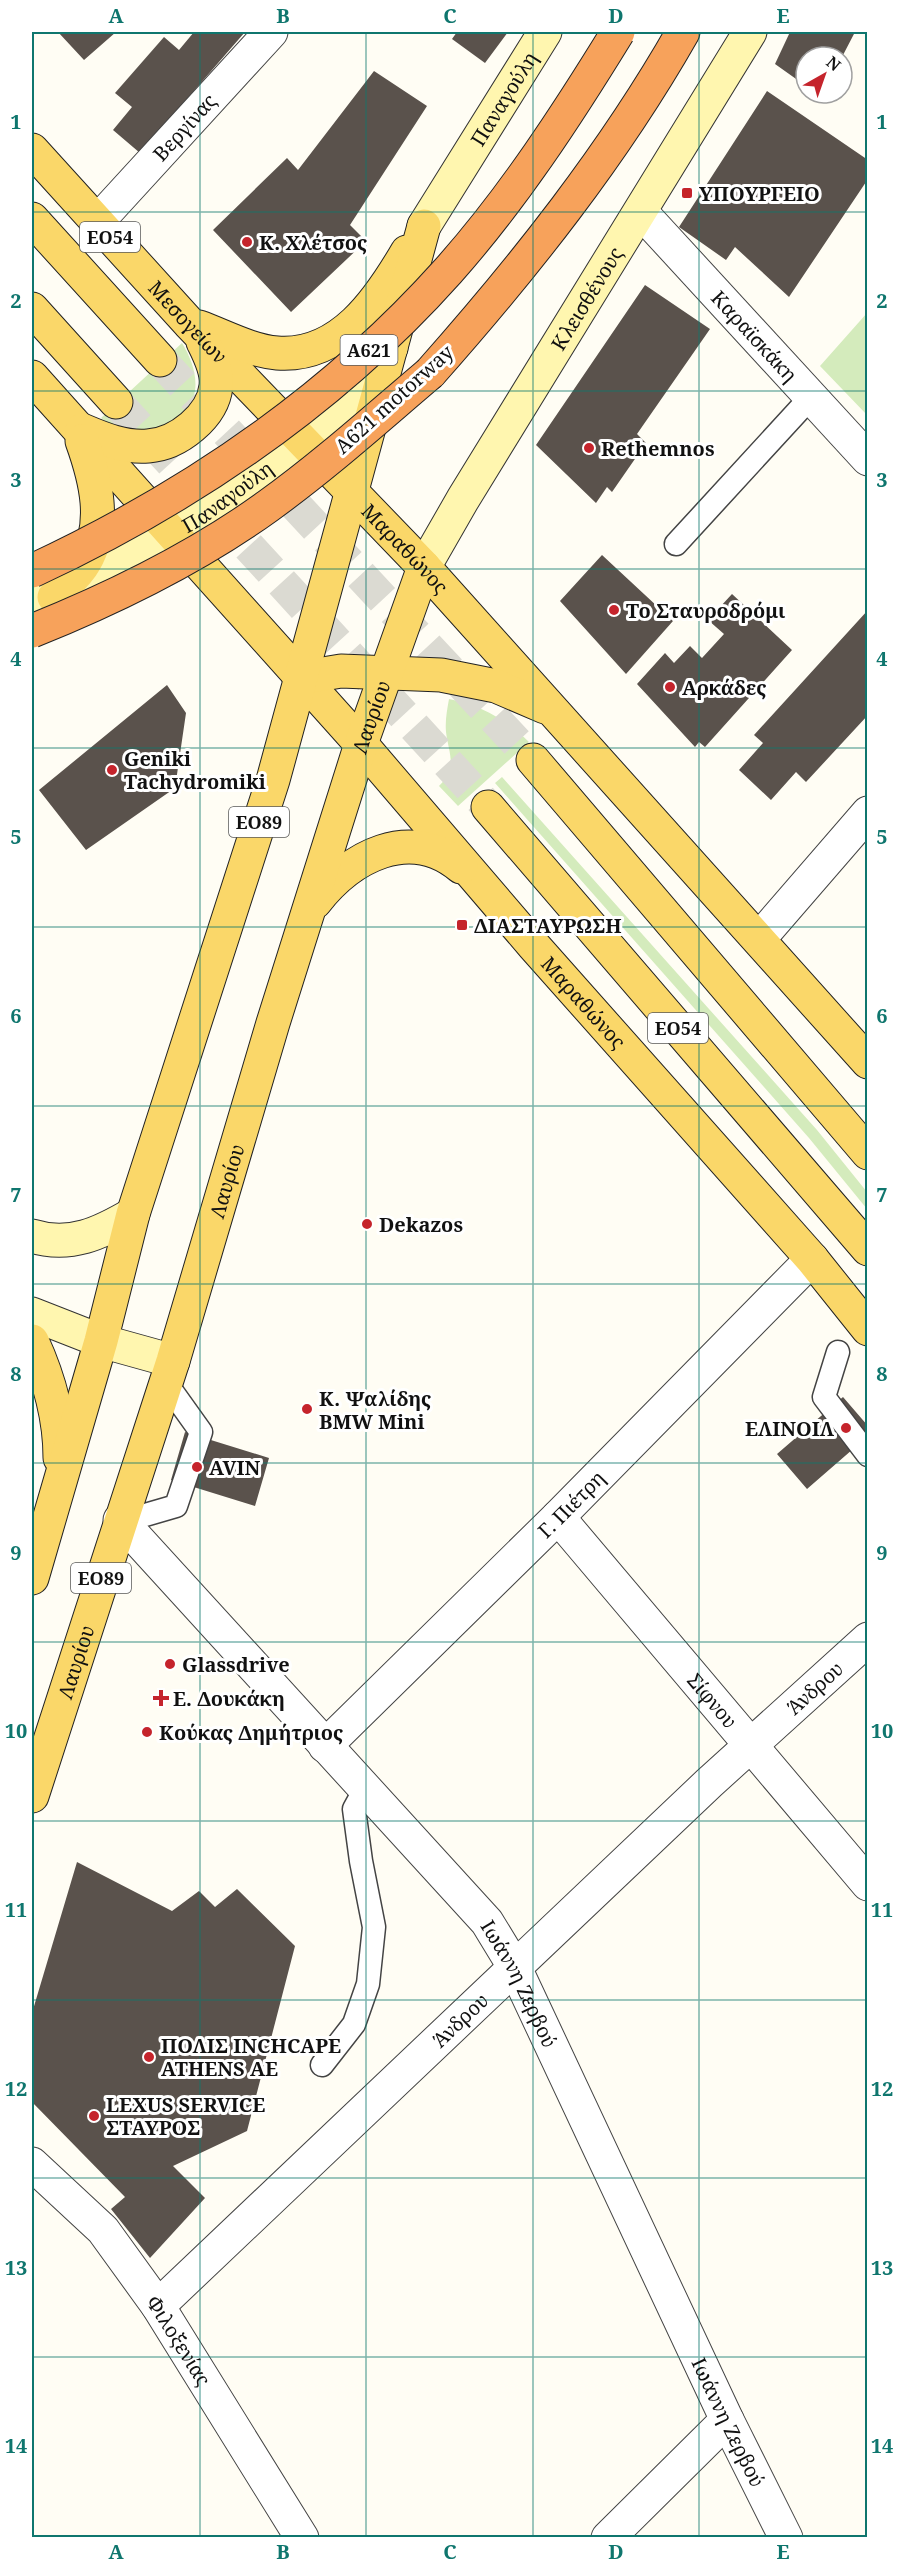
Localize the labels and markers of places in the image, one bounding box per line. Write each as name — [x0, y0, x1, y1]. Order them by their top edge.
place label: ΥΠΟΥΡΓΕΙΟ — [699, 180, 820, 207]
marker: ΥΠΟΥΡΓΕΙΟ — [680, 186, 694, 200]
place label: Κ. Χλέτσος — [259, 229, 367, 256]
marker: Κ. Χλέτσος — [240, 235, 254, 249]
place label: Rethemnos — [601, 435, 715, 462]
marker: Rethemnos — [582, 441, 596, 455]
place label: Το Σταυροδρόμι — [626, 597, 785, 624]
marker: Το Σταυροδρόμι — [607, 603, 621, 617]
place label: Αρκάδες — [682, 674, 767, 701]
marker: Αρκάδες — [663, 680, 677, 694]
place label: Geniki Tachydromiki — [124, 745, 266, 795]
marker: Geniki Tachydromiki — [105, 763, 119, 777]
place label: ΔΙΑΣΤΑΥΡΩΣΗ — [474, 912, 622, 939]
marker: ΔΙΑΣΤΑΥΡΩΣΗ — [455, 918, 469, 932]
place label: Dekazos — [379, 1211, 463, 1238]
marker: Dekazos — [360, 1217, 374, 1231]
place label: Κ. Ψαλίδης BMW Mini — [319, 1385, 431, 1435]
marker: Κ. Ψαλίδης BMW Mini — [300, 1402, 314, 1416]
place label: ΕΛΙΝΟΙΛ — [745, 1415, 835, 1442]
marker: ΕΛΙΝΟΙΛ — [839, 1421, 853, 1435]
place label: AVIN — [209, 1454, 260, 1481]
marker: AVIN — [190, 1460, 204, 1474]
place label: Glassdrive — [182, 1651, 290, 1678]
marker: Glassdrive — [163, 1657, 177, 1671]
place label: Ε. Δουκάκη — [173, 1685, 285, 1712]
marker: Ε. Δουκάκη — [154, 1691, 168, 1705]
place label: Κούκας Δημήτριος — [159, 1719, 343, 1746]
marker: Κούκας Δημήτριος — [140, 1725, 154, 1739]
place label: ΠΟΛΙΣ INCHCAPE ATHENS ΑΕ — [161, 2032, 341, 2082]
marker: ΠΟΛΙΣ INCHCAPE ATHENS ΑΕ — [142, 2050, 156, 2064]
place label: LEXUS SERVICE ΣΤΑΥΡΟΣ — [106, 2091, 265, 2141]
marker: LEXUS SERVICE ΣΤΑΥΡΟΣ — [87, 2109, 101, 2123]

